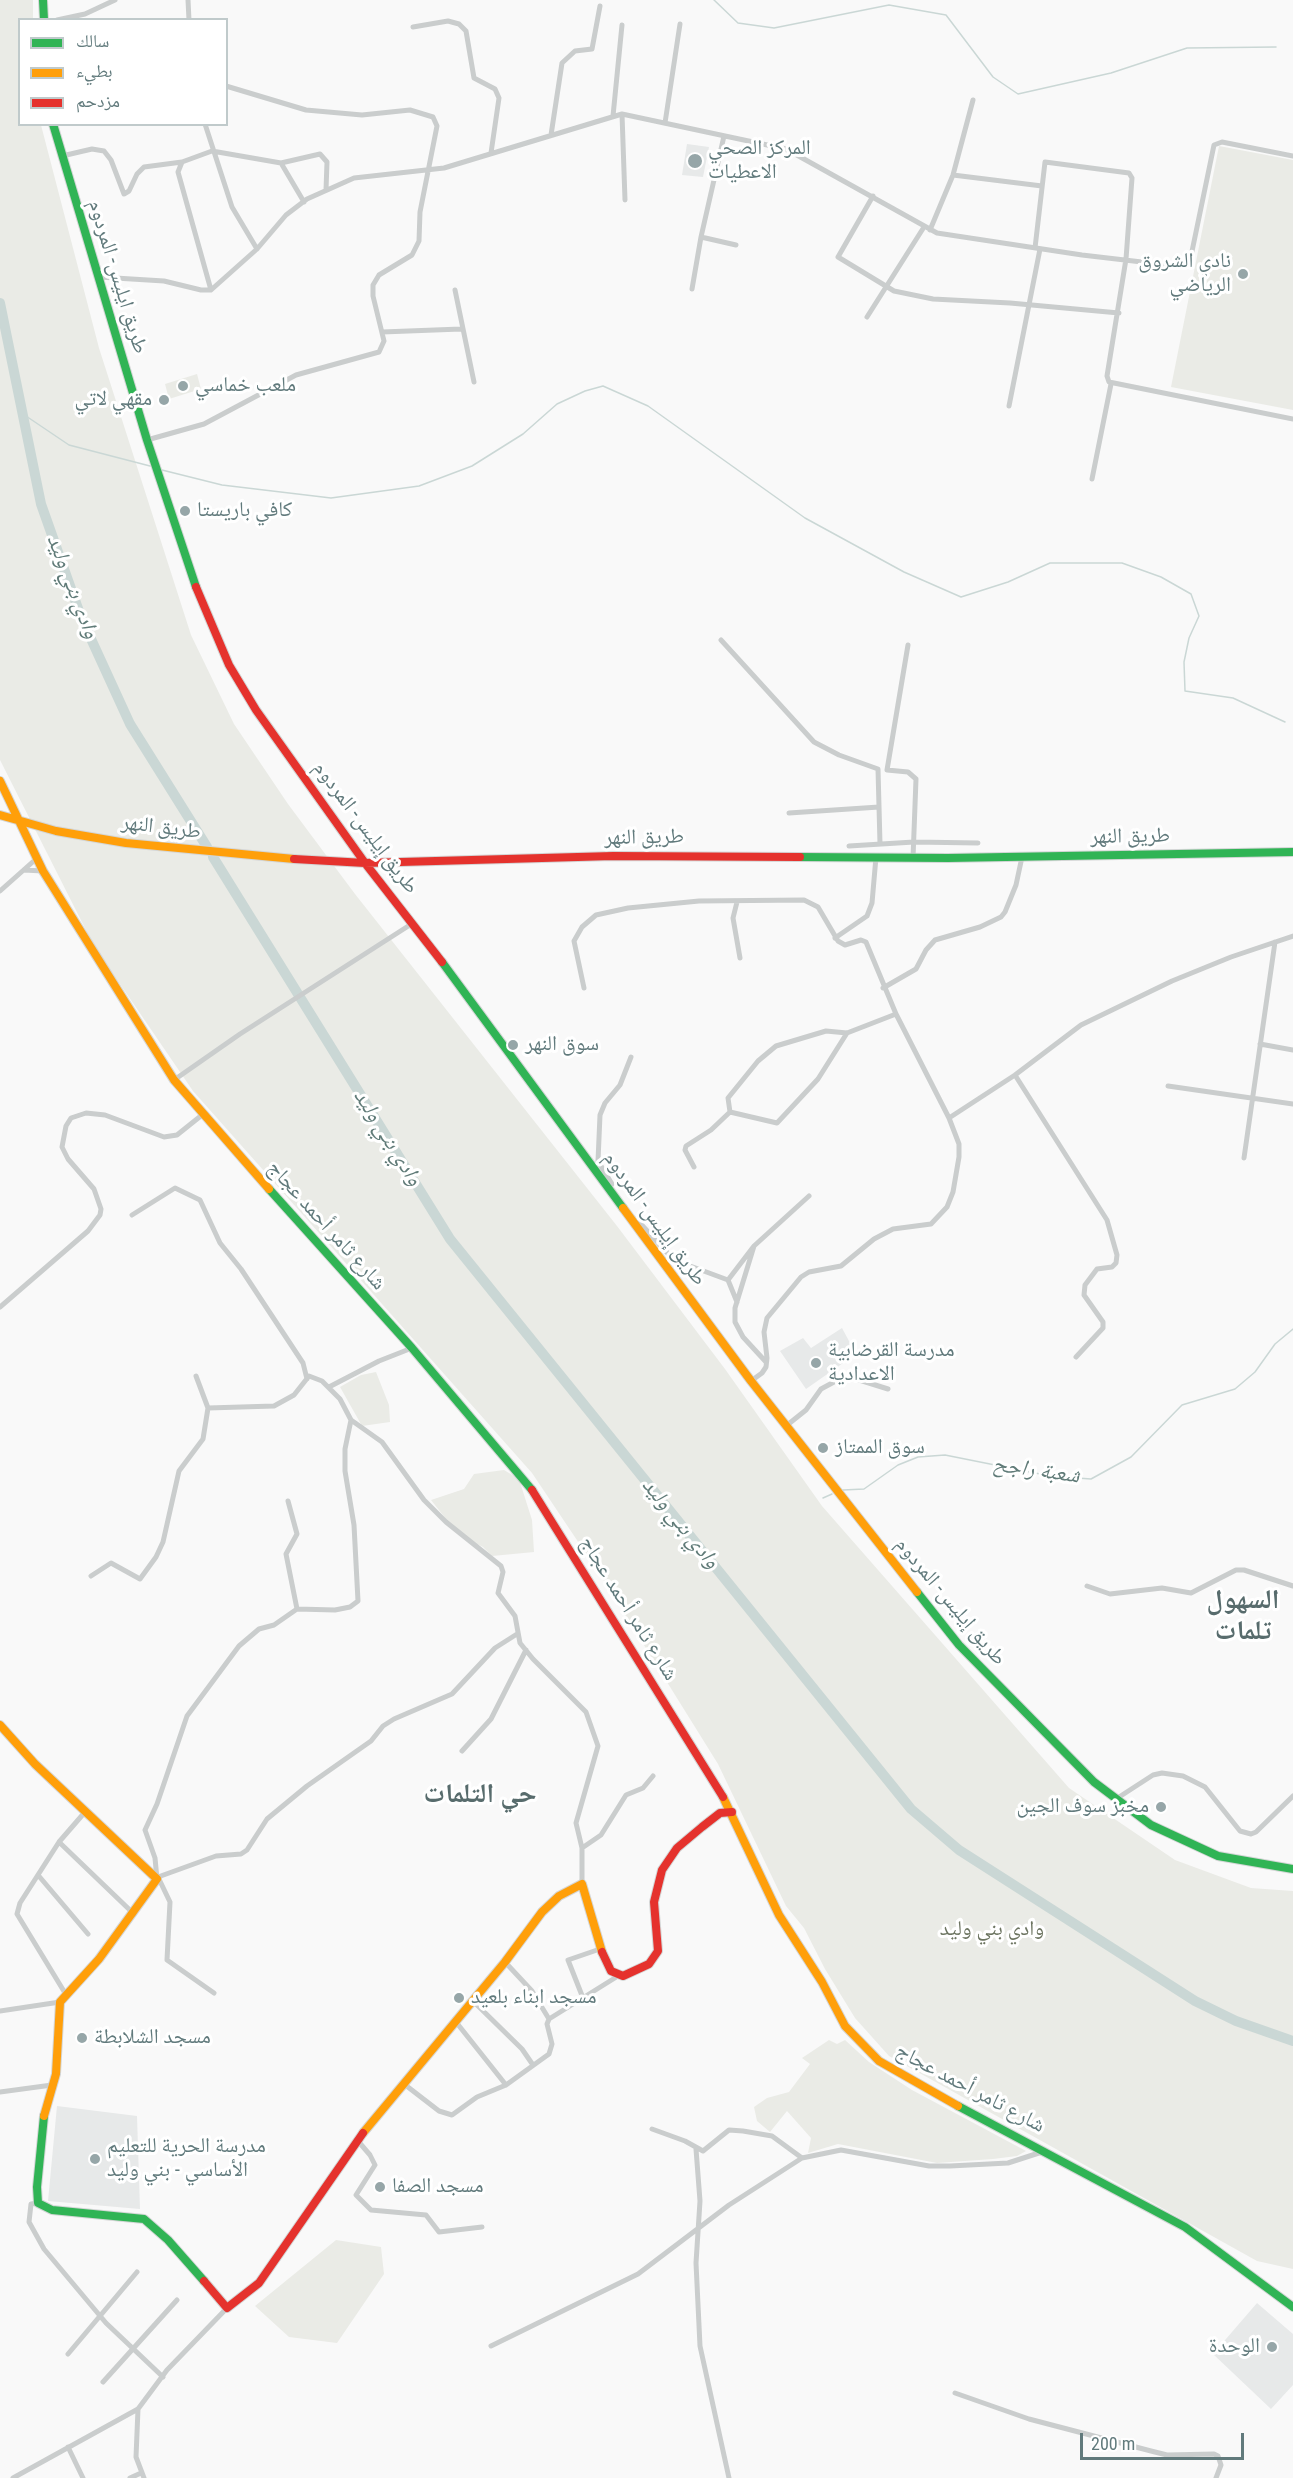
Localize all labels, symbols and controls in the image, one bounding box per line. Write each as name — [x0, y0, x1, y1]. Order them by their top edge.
legend — [18, 18, 228, 126]
text: سالك — [76, 30, 109, 51]
text: بطيء — [76, 60, 113, 81]
text: مزدحم — [76, 90, 120, 111]
place label: المركز الصحي الاعطيات — [708, 136, 811, 186]
marker: المركز الصحي الاعطيات — [686, 152, 704, 170]
street label: طريق ايليس- المردوم — [82, 197, 152, 357]
place label: نادي الشروق الرياضي — [1138, 249, 1231, 299]
marker: نادي الشروق الرياضي — [1236, 267, 1250, 281]
place label: ملعب خماسي — [195, 373, 296, 399]
marker: ملعب خماسي — [176, 379, 190, 393]
place label: مقهي لاتي — [75, 387, 152, 413]
marker: مقهي لاتي — [157, 393, 171, 407]
place label: كافي باريستا — [197, 498, 292, 524]
marker: كافي باريستا — [178, 504, 192, 518]
water label: وادي بني وليد — [40, 531, 104, 643]
street label: طريق إيليس- المردوم — [307, 757, 423, 899]
street label: طريق النهر — [120, 811, 202, 845]
street label: طريق النهر — [1090, 824, 1170, 850]
street label: طريق النهر — [604, 825, 684, 851]
place label: سوق النهر — [525, 1032, 599, 1058]
marker: سوق النهر — [506, 1038, 520, 1052]
water label: وادي بني وليد — [347, 1085, 427, 1191]
street label: طريق إيليس- المردوم — [597, 1147, 711, 1291]
street label: شارع ثامر أحمد عجاج — [261, 1156, 391, 1296]
place label: مدرسة القرضابية الاعدادية — [828, 1338, 954, 1388]
marker: مدرسة القرضابية الاعدادية — [809, 1356, 823, 1370]
place label: سوق الممتاز — [835, 1435, 925, 1461]
marker: سوق الممتاز — [816, 1441, 830, 1455]
water label: شعبة راجح — [991, 1452, 1081, 1490]
water label: وادي بني وليد — [635, 1473, 725, 1575]
street label: شارع ثامر أحمد عجاج — [574, 1532, 682, 1686]
street label: طريق إيليس- المردوم — [889, 1533, 1011, 1671]
district label: السهول تلمات — [1207, 1585, 1279, 1648]
district label: حي التلمات — [424, 1779, 536, 1811]
place label: مخبز سوف الجين — [1016, 1794, 1149, 1820]
marker: مخبز سوف الجين — [1154, 1800, 1168, 1814]
park label: وادي بني وليد — [940, 1917, 1044, 1943]
place label: مسجد ابناء بلعيد — [471, 1985, 597, 2011]
marker: مسجد ابناء بلعيد — [452, 1991, 466, 2005]
place label: مسجد الشلابطة — [94, 2025, 211, 2051]
marker: مسجد الشلابطة — [75, 2031, 89, 2045]
street label: شارع ثامر أحمد عجاج — [891, 2039, 1049, 2139]
place label: مدرسة الحرية للتعليم الأساسي - بني وليد — [107, 2134, 266, 2184]
marker: مدرسة الحرية للتعليم الأساسي - بني وليد — [88, 2152, 102, 2166]
place label: مسجد الصفا — [392, 2174, 483, 2200]
marker: مسجد الصفا — [373, 2180, 387, 2194]
place label: الوحدة — [1209, 2334, 1260, 2360]
marker: الوحدة — [1265, 2340, 1279, 2354]
scale bar — [1083, 2421, 1246, 2459]
text: 200 m — [1091, 2433, 1135, 2454]

